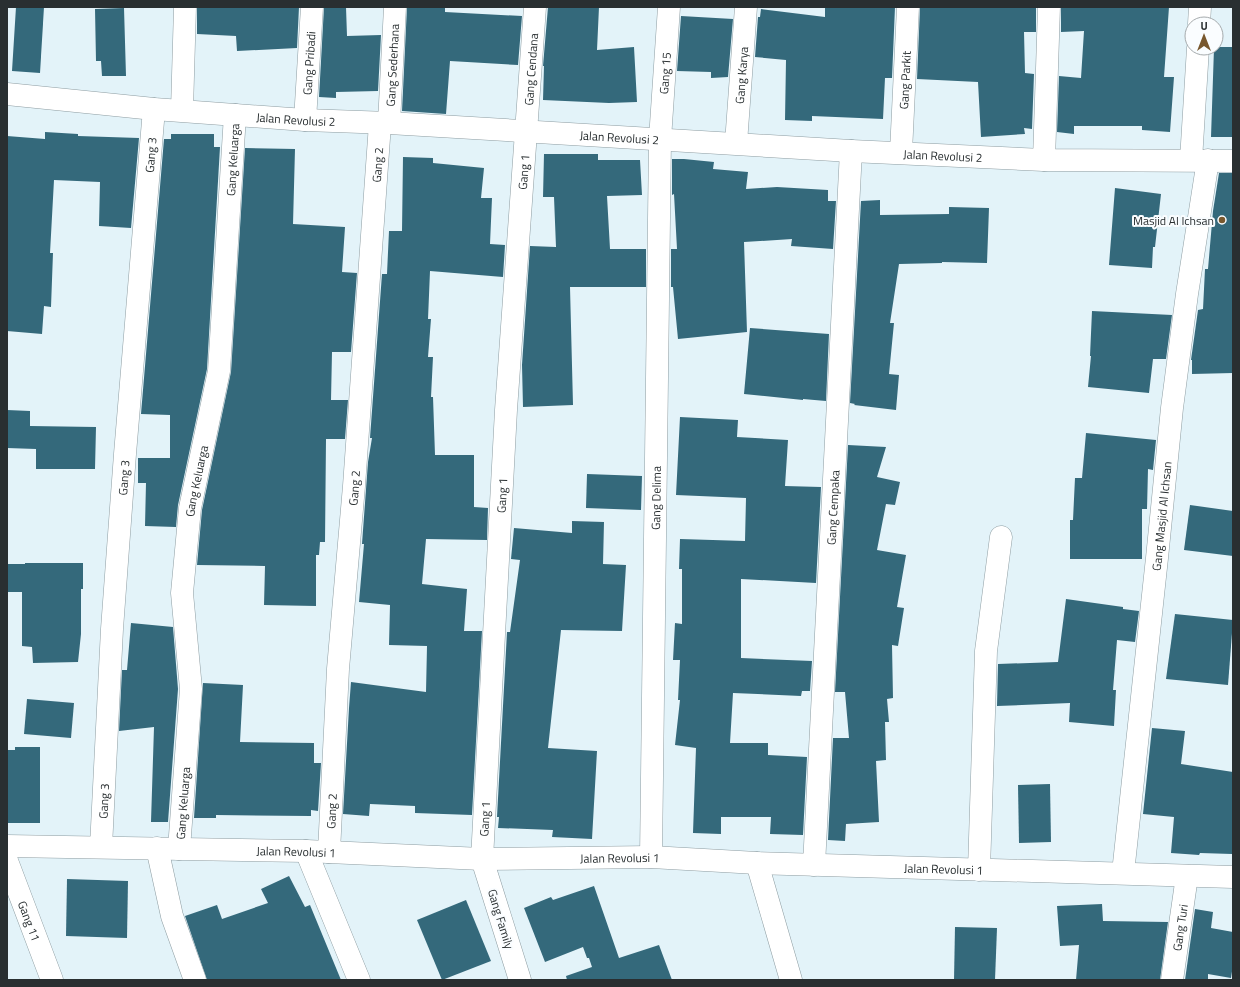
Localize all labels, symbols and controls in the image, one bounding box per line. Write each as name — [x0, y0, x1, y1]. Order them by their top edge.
north arrow — [1184, 16, 1224, 56]
text: U — [1200, 18, 1208, 34]
street label: Gang Sederhana — [380, 23, 404, 107]
street label: Gang Pribadi — [297, 31, 320, 96]
street label: Gang Cendana — [518, 33, 543, 106]
street label: Gang Karya — [729, 46, 753, 105]
street label: Gang Parkit — [894, 50, 915, 110]
street label: Gang 15 — [654, 51, 675, 95]
street label: Jalan Revolusi 2 — [256, 107, 336, 131]
street label: Gang Keluarga — [220, 123, 244, 197]
street label: Jalan Revolusi 2 — [579, 125, 660, 149]
street label: Gang 3 — [139, 136, 161, 173]
street label: Jalan Revolusi 2 — [903, 144, 983, 167]
street label: Gang 2 — [366, 146, 388, 183]
street label: Gang 1 — [512, 154, 534, 190]
place label: Masjid Al Ichsan — [1133, 211, 1214, 230]
marker: Masjid Al Ichsan — [1217, 215, 1227, 225]
street label: Gang Keluarga — [180, 443, 213, 518]
street label: Gang 3 — [112, 459, 134, 496]
street label: Gang Masjid Al Ichsan — [1146, 460, 1176, 572]
street label: Gang Delima — [646, 466, 665, 530]
street label: Gang Cempaka — [821, 469, 844, 546]
street label: Gang 2 — [343, 470, 365, 506]
street label: Gang 1 — [491, 477, 512, 514]
street label: Gang Keluarga — [170, 766, 195, 840]
street label: Gang 3 — [93, 783, 114, 819]
street label: Gang 2 — [321, 793, 341, 829]
street label: Gang 1 — [474, 801, 495, 837]
street label: Jalan Revolusi 1 — [256, 841, 336, 862]
street label: Jalan Revolusi 1 — [580, 847, 660, 867]
street label: Jalan Revolusi 1 — [904, 858, 983, 879]
street label: Gang Family — [483, 887, 519, 952]
street label: Gang 11 — [13, 898, 46, 944]
street label: Gang Turi — [1167, 903, 1192, 952]

